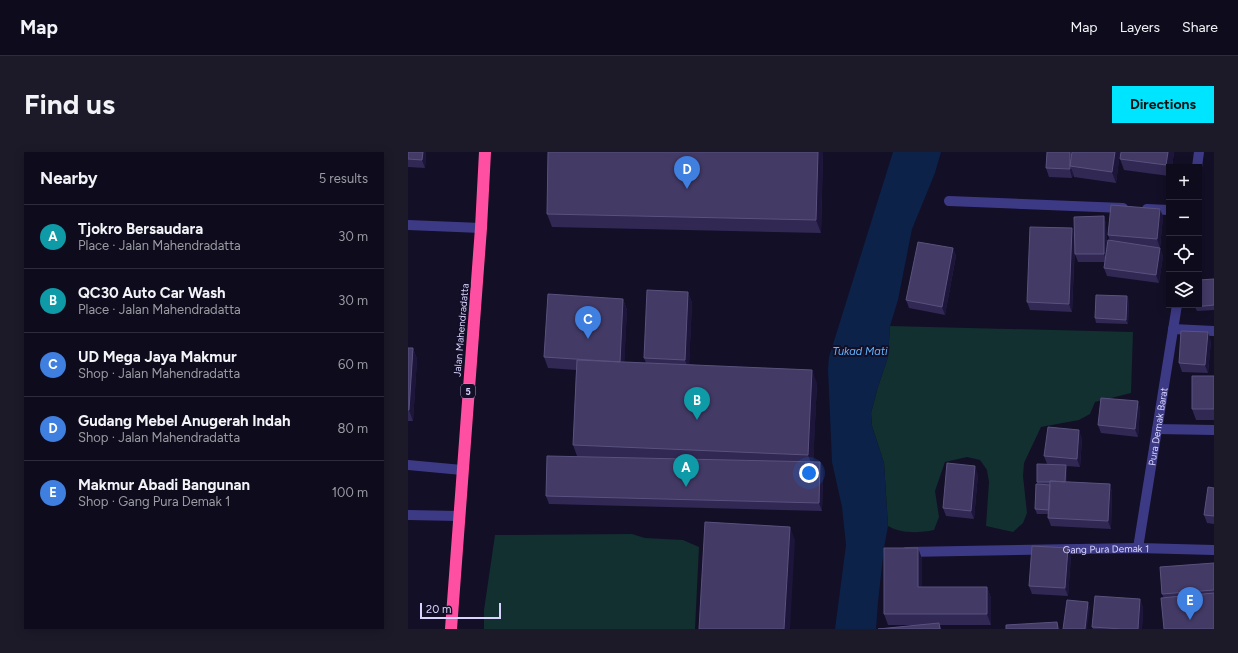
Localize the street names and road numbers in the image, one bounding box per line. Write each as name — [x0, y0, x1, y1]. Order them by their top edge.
street label: Jalan Mahendradatta — [450, 283, 472, 377]
road number: 5 — [461, 384, 475, 398]
street label: Pura Demak Barat — [1145, 386, 1170, 467]
street label: Gang Pura Demak 1 — [1063, 541, 1149, 556]

